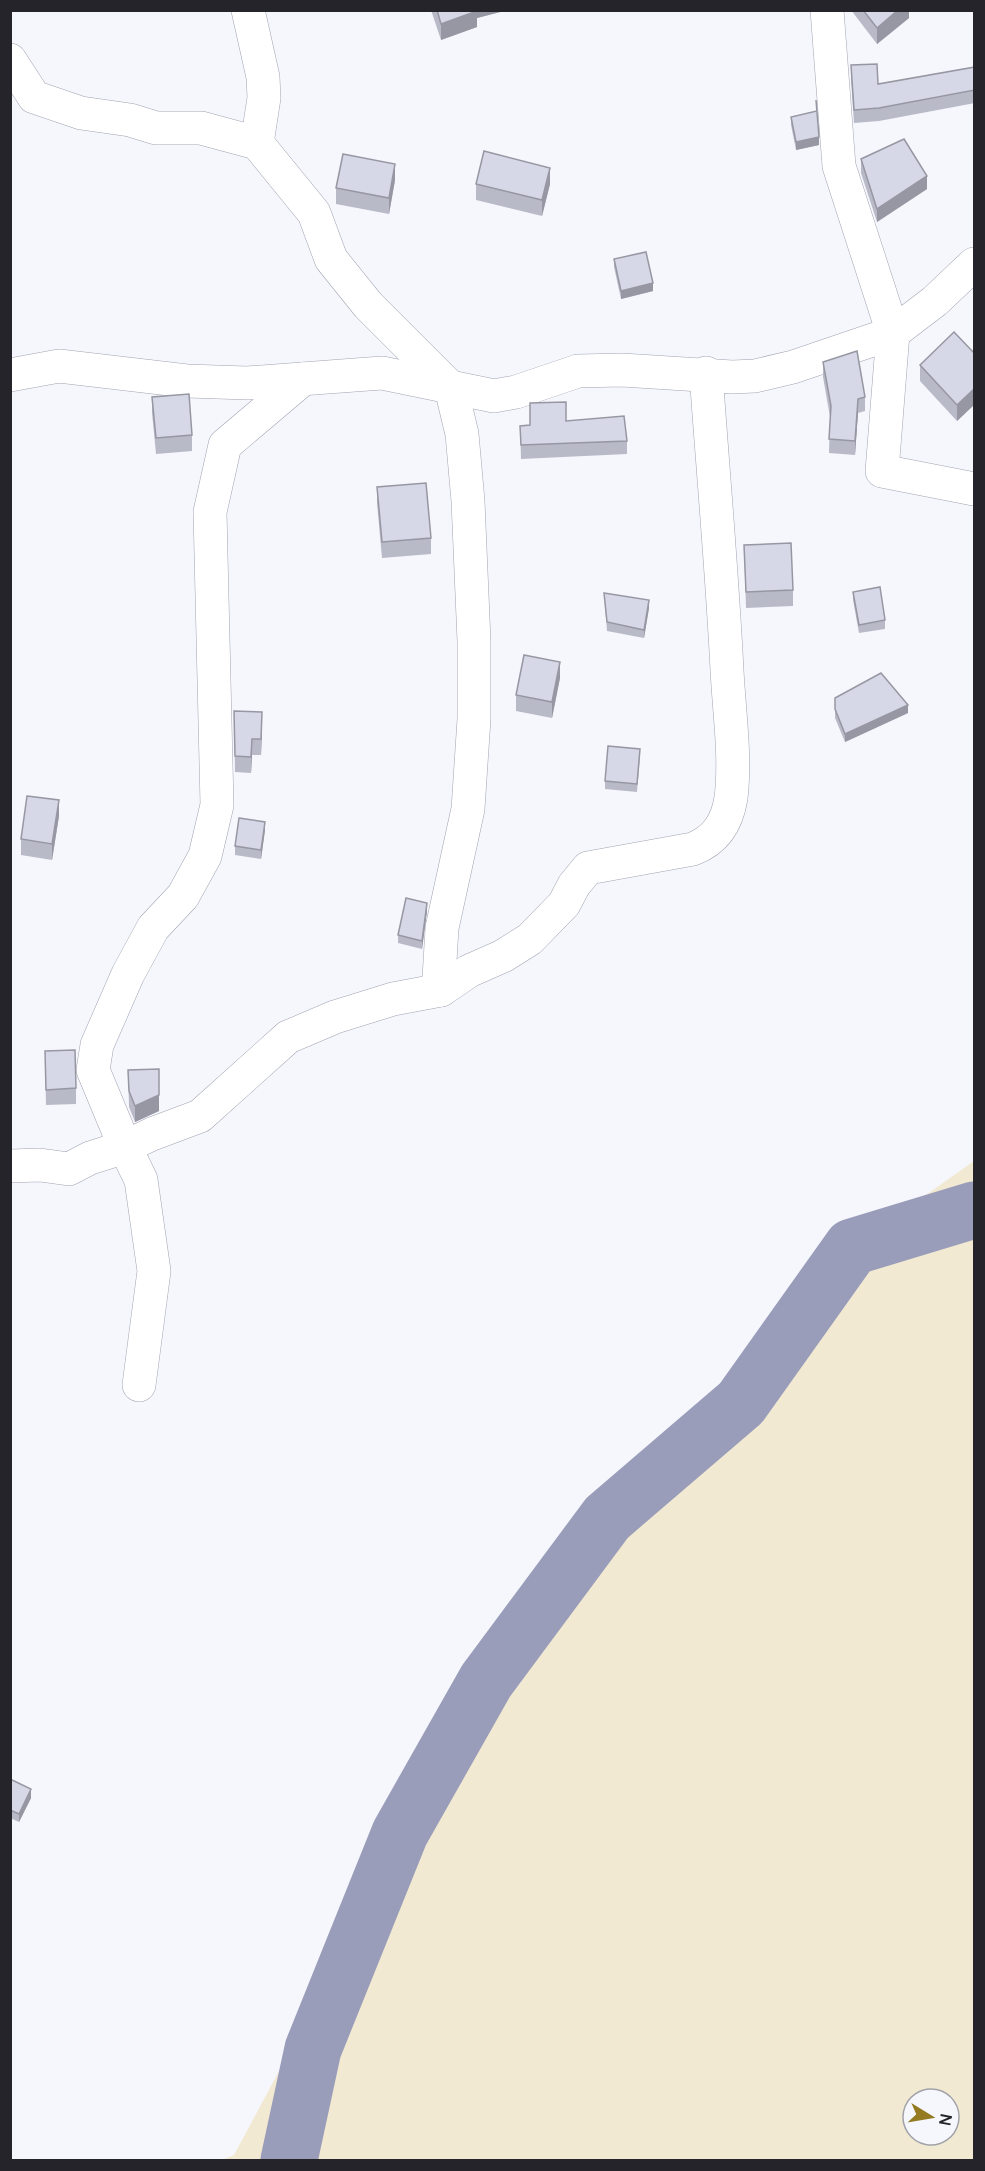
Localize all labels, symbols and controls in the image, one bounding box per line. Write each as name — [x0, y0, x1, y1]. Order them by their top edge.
north arrow — [901, 2087, 961, 2147]
text: N — [934, 2112, 958, 2128]

